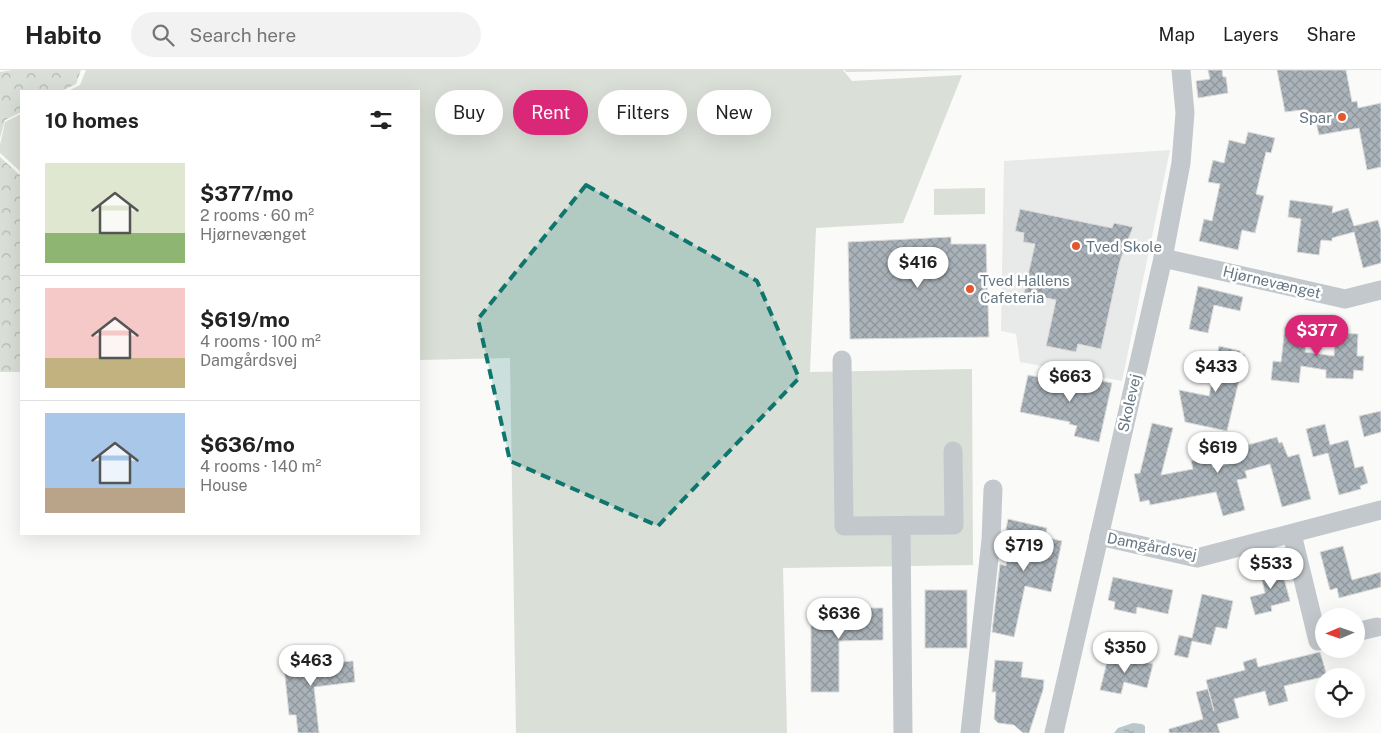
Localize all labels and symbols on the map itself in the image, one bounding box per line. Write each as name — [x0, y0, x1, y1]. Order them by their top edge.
place label: Spar — [1299, 109, 1332, 126]
marker: Spar — [1336, 111, 1348, 123]
place label: Tved Skole — [1086, 238, 1162, 255]
marker: Tved Skole — [1070, 240, 1082, 252]
pin: $416 — [888, 246, 948, 289]
street label: Hjørnevænget — [1221, 262, 1323, 302]
place label: Tved Hallens Cafeteria — [980, 272, 1070, 306]
marker: Tved Hallens Cafeteria — [964, 283, 976, 295]
pin: $377 — [1287, 314, 1347, 357]
pin: $433 — [1186, 350, 1246, 393]
pin: $663 — [1040, 360, 1100, 403]
street label: Skolevej — [1114, 372, 1144, 434]
pin: $619 — [1188, 432, 1248, 474]
street label: Damgårdsvej — [1106, 529, 1198, 563]
pin: $719 — [994, 530, 1054, 572]
pin: $533 — [1241, 548, 1301, 590]
pin: $636 — [809, 598, 869, 640]
north arrow — [1315, 608, 1365, 658]
pin: $350 — [1095, 632, 1155, 674]
pin: $463 — [281, 644, 341, 687]

